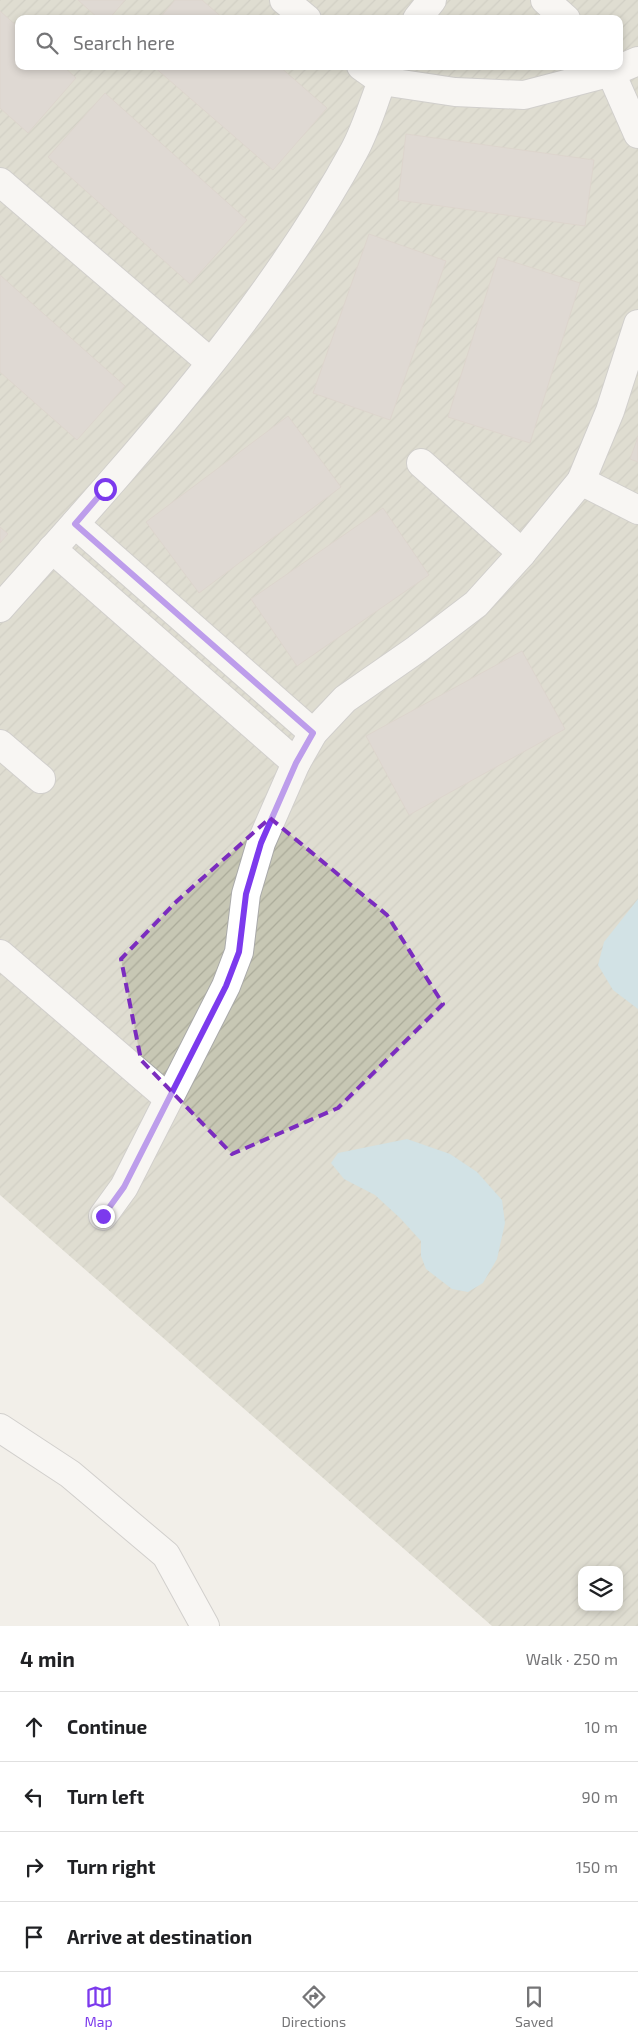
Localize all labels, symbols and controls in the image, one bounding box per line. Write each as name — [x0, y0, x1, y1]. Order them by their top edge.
search box — [15, 15, 623, 70]
icon: search — [33, 29, 61, 57]
text: Search here — [73, 31, 175, 54]
route start — [94, 478, 117, 501]
route end — [92, 1205, 115, 1228]
map controls — [578, 1566, 623, 1611]
button: layers — [578, 1566, 623, 1611]
text: 4 min — [20, 1646, 75, 1671]
text: Walk · 250 m — [526, 1649, 618, 1668]
icon: ahead — [20, 1713, 48, 1741]
text: Continue — [67, 1715, 147, 1738]
text: 10 m — [584, 1717, 618, 1736]
icon: left — [20, 1783, 48, 1811]
text: Turn left — [67, 1785, 144, 1808]
text: 90 m — [582, 1787, 618, 1806]
icon: right — [20, 1853, 48, 1881]
text: Turn right — [67, 1855, 155, 1878]
text: 150 m — [576, 1857, 618, 1876]
icon: arrive — [20, 1923, 48, 1951]
text: Arrive at destination — [67, 1925, 252, 1948]
tab: Map — [84, 1983, 113, 2030]
tab: Directions — [282, 1983, 346, 2030]
tab: Saved — [515, 1983, 554, 2030]

